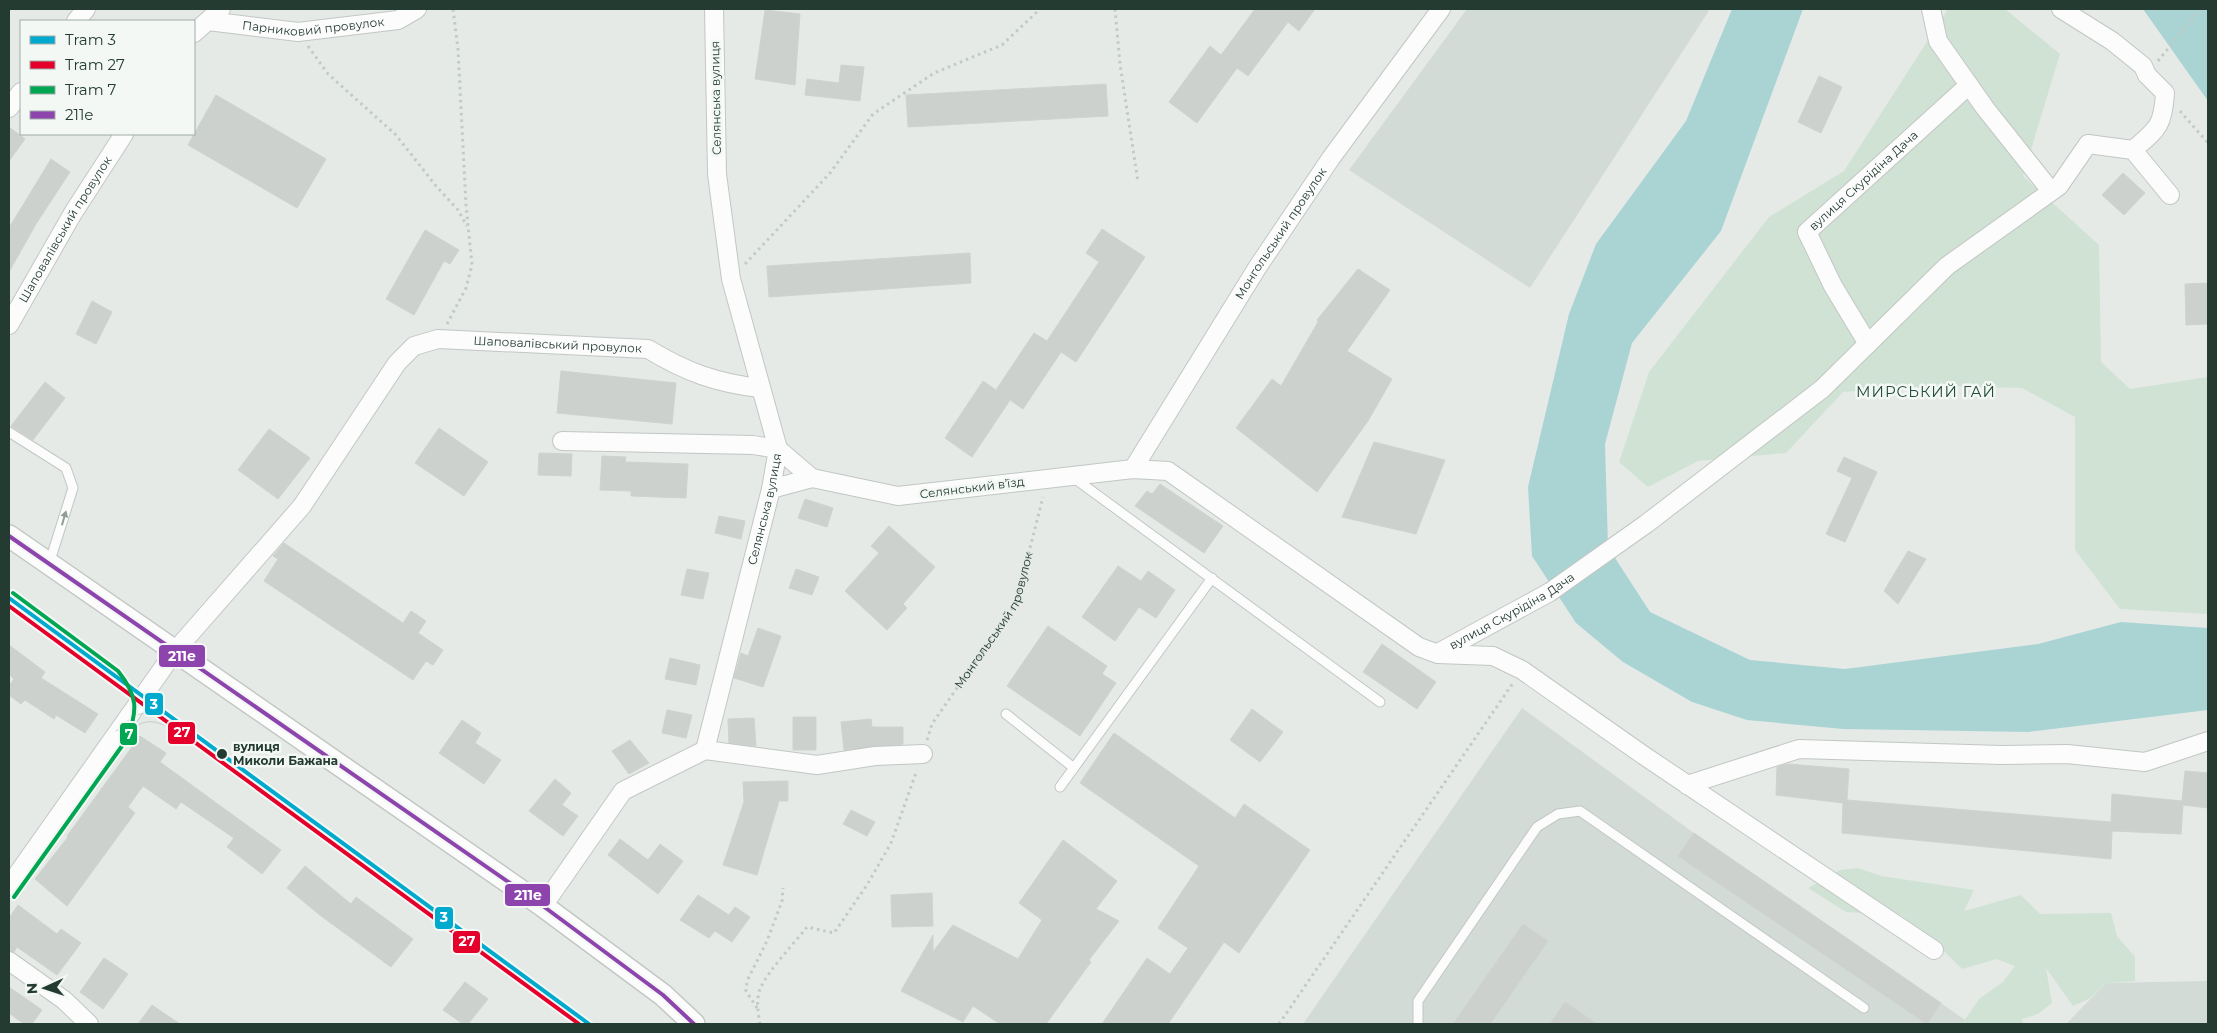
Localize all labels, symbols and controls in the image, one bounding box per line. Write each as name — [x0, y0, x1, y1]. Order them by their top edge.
street label: Парниковий провулок — [241, 14, 385, 39]
legend — [20, 20, 195, 135]
text: Tram 3 — [65, 30, 116, 49]
street label: Селянська вулиця — [707, 41, 724, 155]
text: Tram 27 — [65, 55, 125, 74]
text: Tram 7 — [65, 80, 117, 99]
text: 211е — [65, 105, 94, 124]
street label: вулиця Скурідіна Дача — [1806, 127, 1921, 234]
street label: Шаповалівський провулок — [15, 153, 115, 305]
street label: Монгольський провулок — [1232, 165, 1329, 302]
street label: Шаповалівський провулок — [473, 333, 642, 356]
district label: МИРСЬКИЙ ГАЙ — [1856, 382, 1996, 401]
street label: Селянська вулиця — [744, 452, 784, 566]
street label: Селянський вʼїзд — [919, 474, 1025, 501]
one-way arrow — [60, 510, 68, 525]
street label: Монгольський провулок — [951, 550, 1036, 691]
street label: вулиця Скурідіна Дача — [1447, 569, 1577, 652]
line badge: 211е — [158, 644, 206, 668]
text: 211е — [168, 647, 196, 665]
line badge: 3 — [144, 692, 164, 716]
text: 3 — [149, 695, 158, 713]
line badge: 27 — [167, 721, 196, 745]
line badge: 7 — [119, 722, 138, 746]
text: 27 — [174, 723, 191, 741]
text: 7 — [125, 725, 134, 743]
place label: вулиця Миколи Бажана — [233, 739, 338, 768]
marker: вулиця Миколи Бажана — [215, 747, 229, 761]
line badge: 211е — [504, 883, 551, 907]
text: 211е — [514, 886, 542, 904]
line badge: 3 — [434, 906, 454, 930]
text: 3 — [439, 908, 448, 926]
line badge: 27 — [452, 930, 481, 954]
text: 27 — [459, 932, 476, 950]
north arrow — [20, 963, 70, 1013]
text: N — [23, 983, 41, 995]

